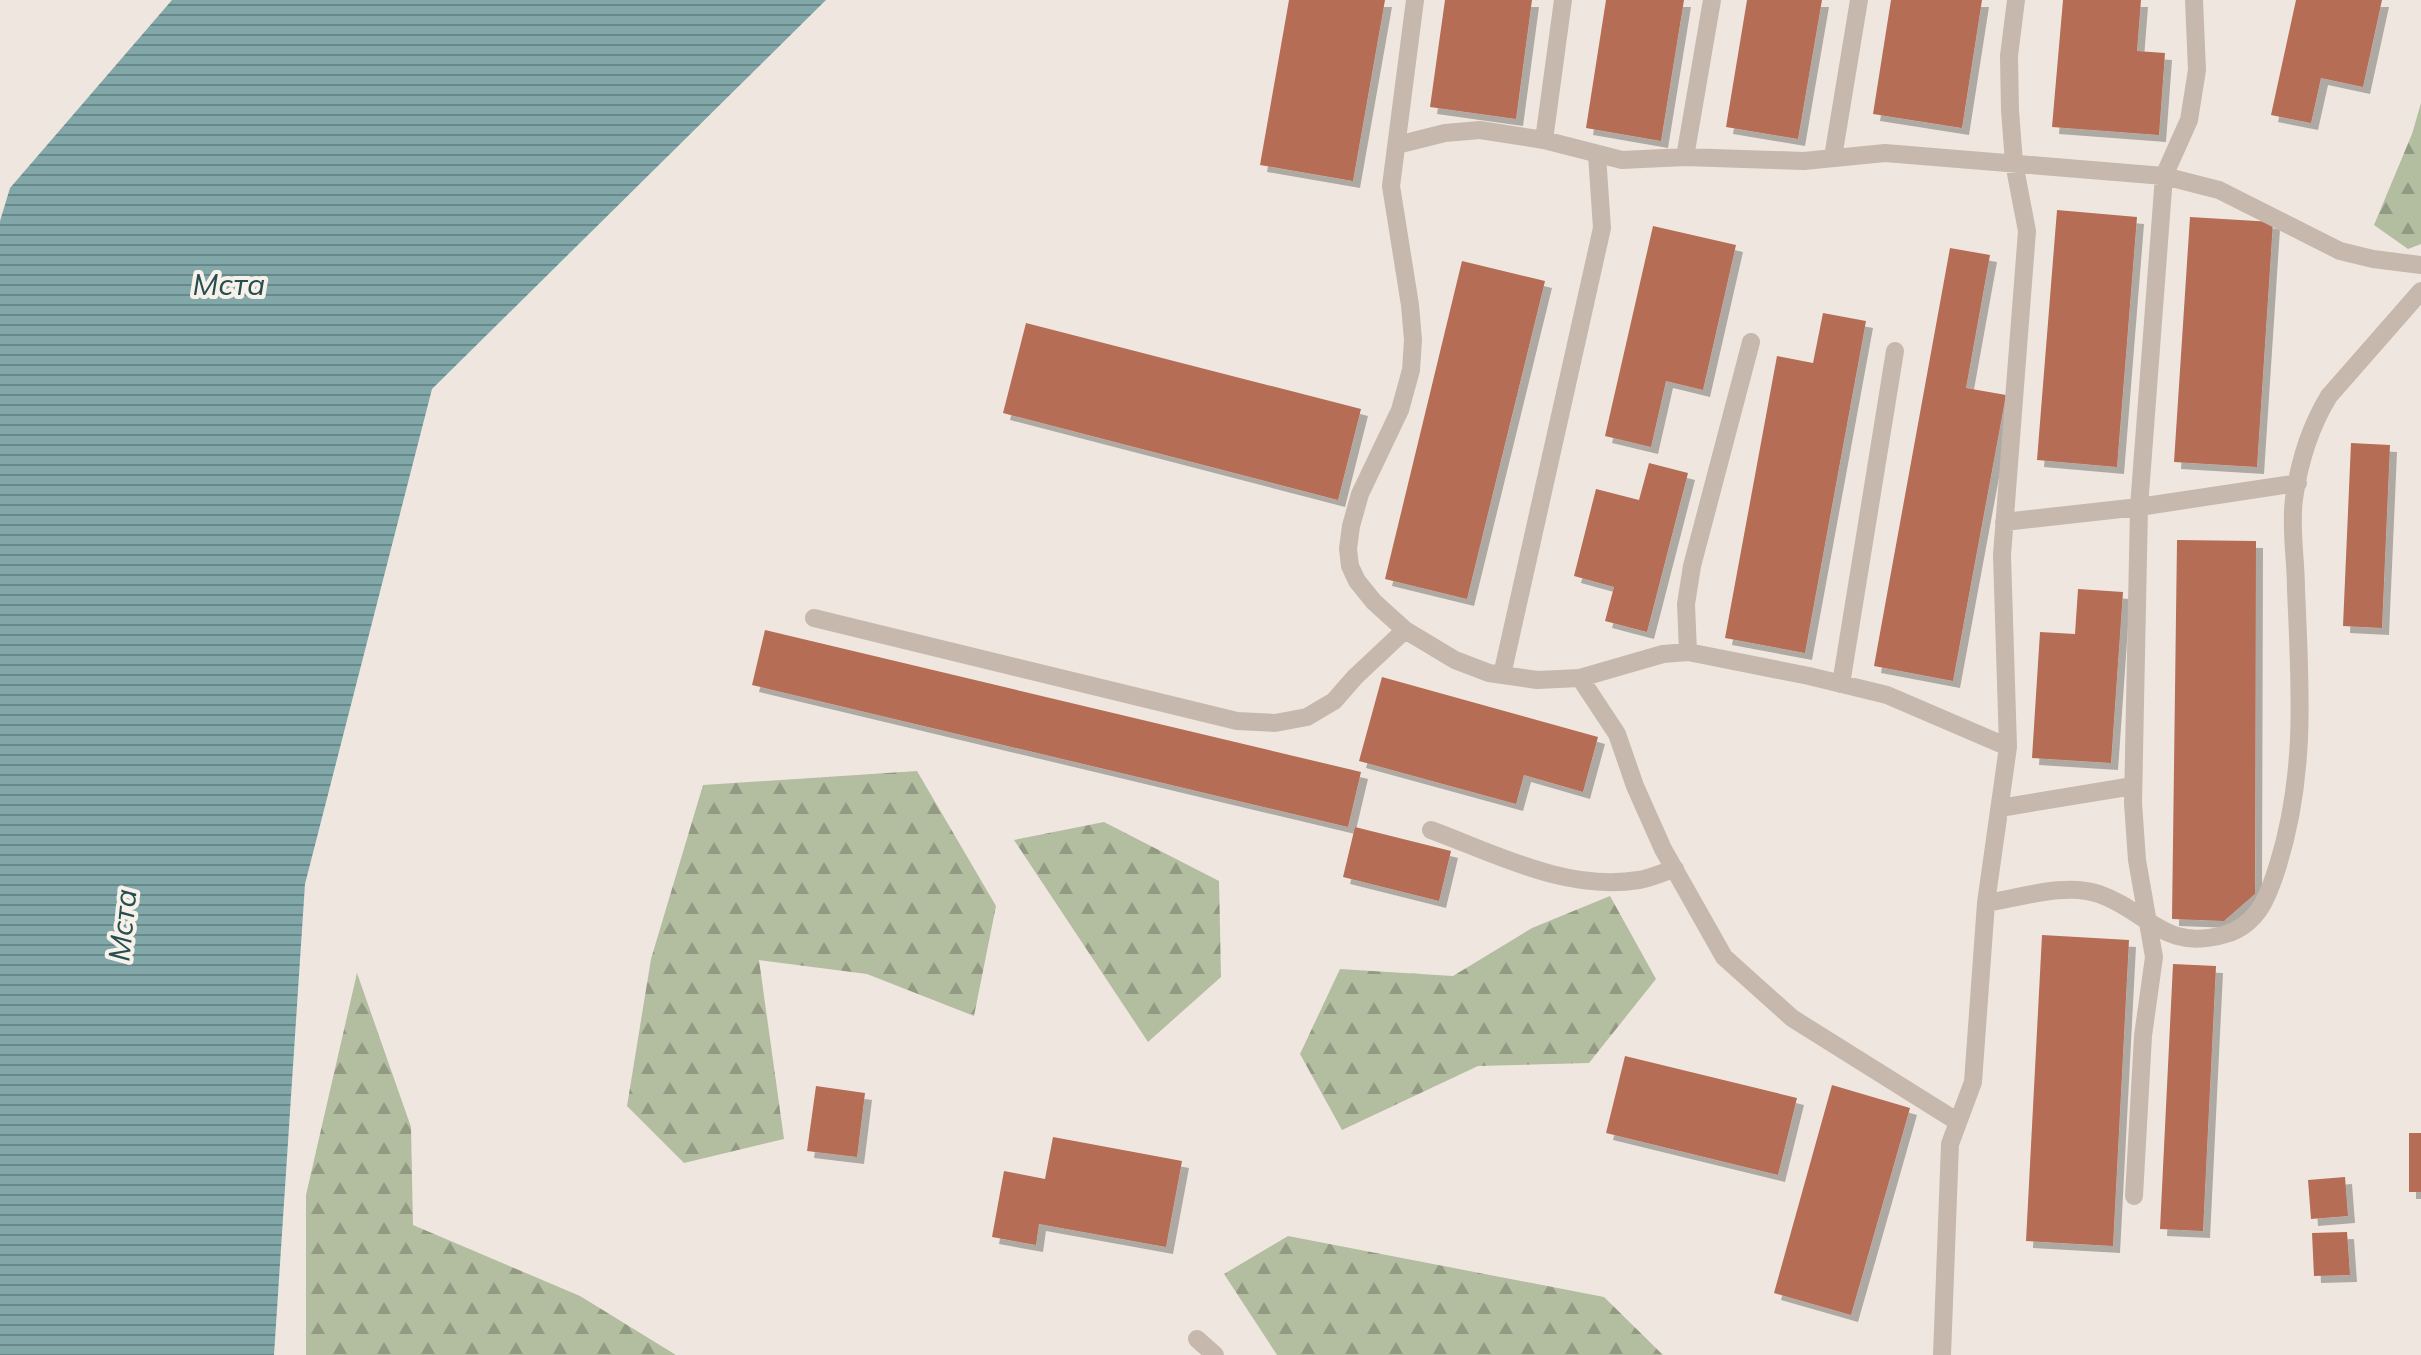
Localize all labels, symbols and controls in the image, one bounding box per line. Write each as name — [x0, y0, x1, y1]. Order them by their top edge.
water label: Мста — [193, 265, 265, 303]
water label: Мста — [99, 887, 145, 963]

